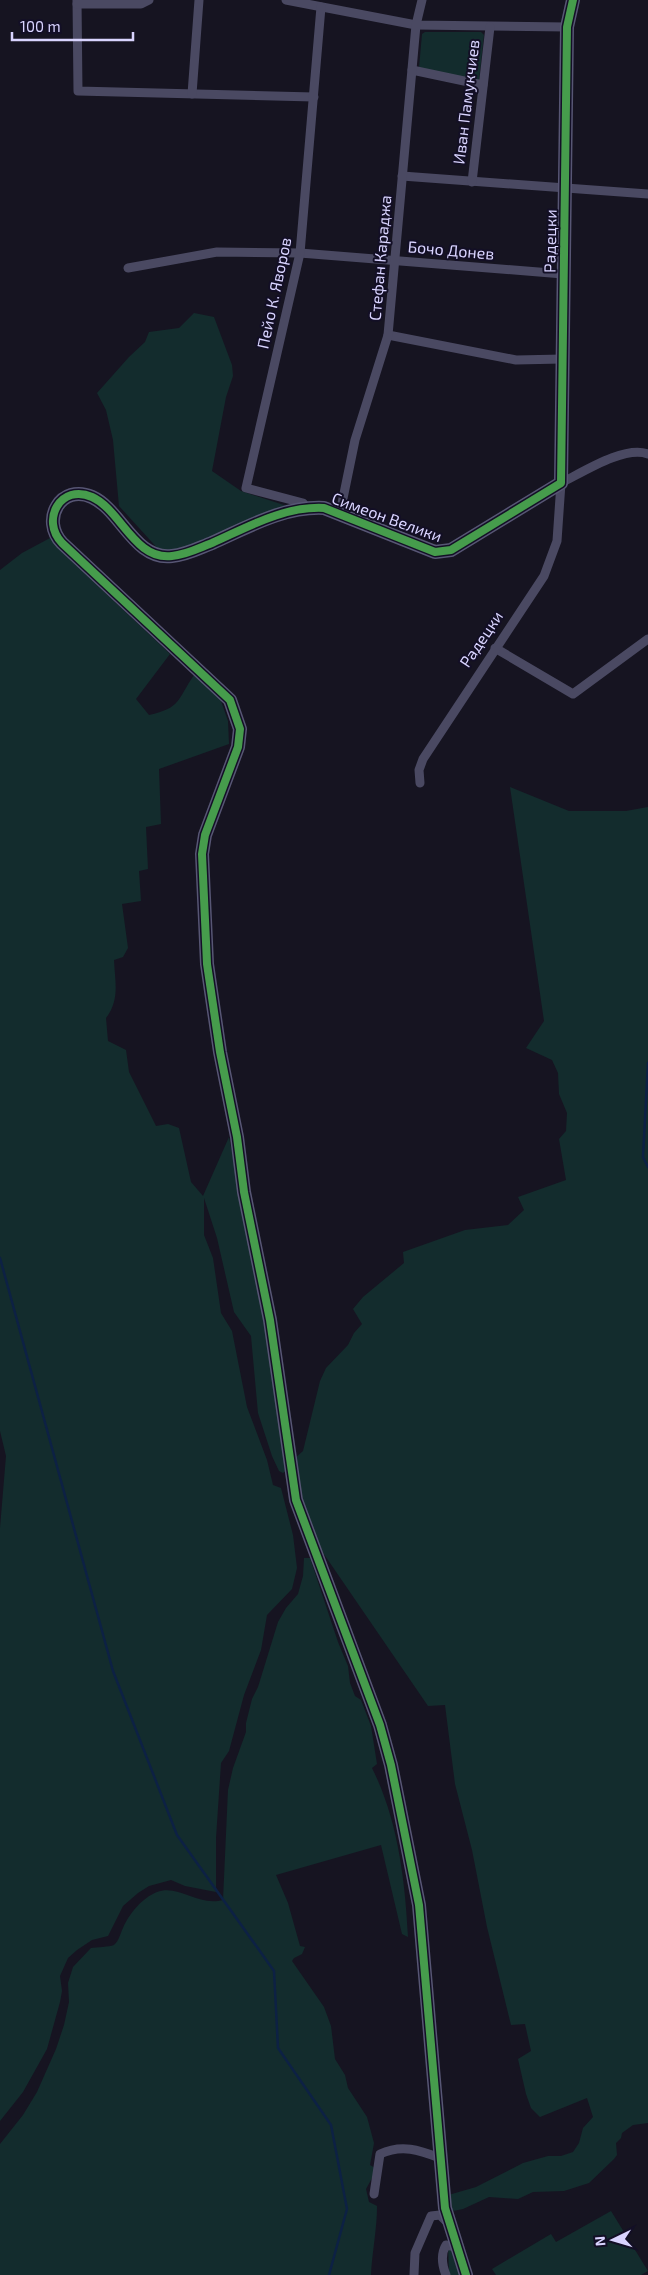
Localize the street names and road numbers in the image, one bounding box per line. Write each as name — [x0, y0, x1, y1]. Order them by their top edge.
street label: Иван Памукчиев — [448, 38, 484, 166]
street label: Стефан Караджа — [365, 194, 394, 322]
street label: Радецки — [539, 209, 560, 273]
street label: Пейо К. Яворов — [252, 235, 295, 350]
street label: Бочо Донев — [407, 236, 495, 263]
street label: Симеон Велики — [329, 488, 445, 545]
street label: Радецки — [455, 607, 506, 670]

